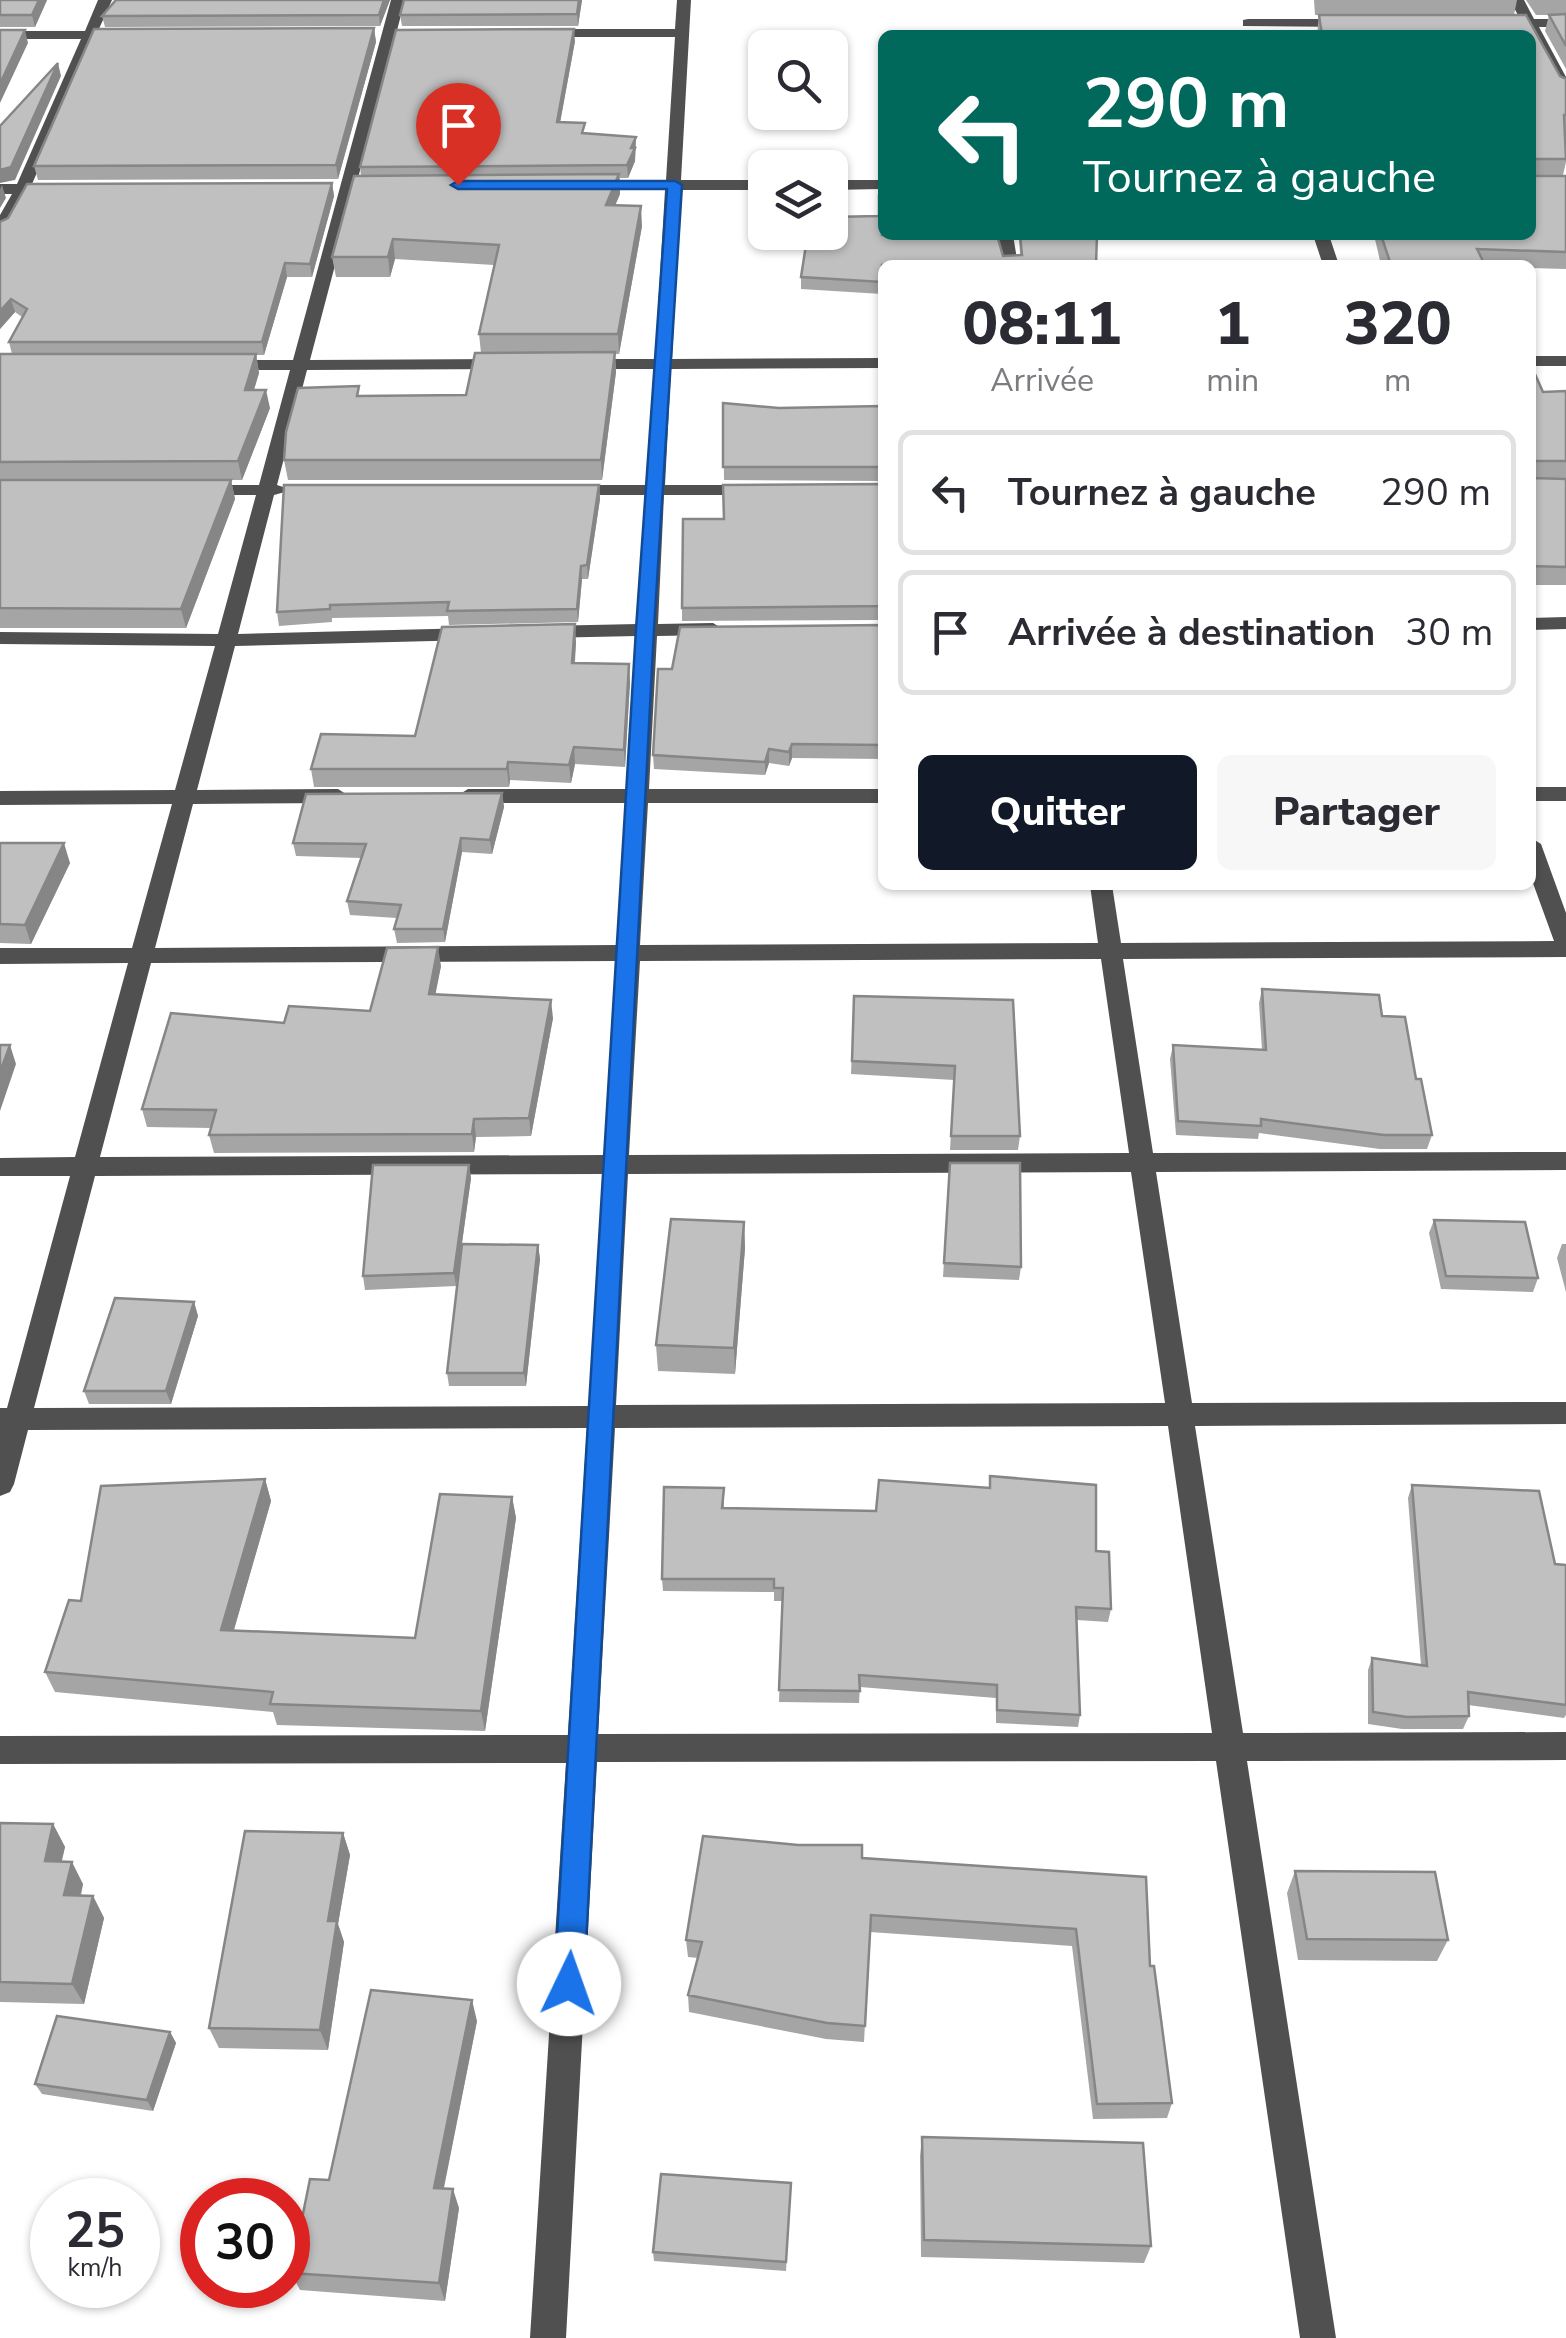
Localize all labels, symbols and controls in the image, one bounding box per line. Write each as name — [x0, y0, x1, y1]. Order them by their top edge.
map controls — [748, 30, 848, 250]
button: search — [748, 30, 848, 130]
text: 290 m — [1083, 56, 1289, 152]
icon: left — [918, 70, 1048, 200]
pin — [416, 83, 501, 186]
icon: arrive — [431, 98, 486, 153]
text: Tournez à gauche — [1083, 147, 1436, 208]
button: layers — [748, 150, 848, 250]
text: 08:11 — [962, 283, 1122, 365]
text: 1 — [1215, 283, 1251, 365]
text: 320 — [1344, 283, 1452, 365]
text: Arrivée — [990, 359, 1094, 402]
text: min — [1206, 359, 1259, 402]
text: m — [1384, 359, 1411, 402]
icon: left — [923, 465, 978, 520]
text: Tournez à gauche — [1008, 467, 1316, 518]
text: 290 m — [1380, 467, 1491, 518]
icon: arrive — [923, 605, 978, 660]
text: Arrivée à destination — [1008, 607, 1375, 658]
text: 30 m — [1405, 607, 1493, 658]
button: Quitter — [918, 755, 1197, 870]
button: Partager — [1217, 755, 1496, 870]
position arrow — [517, 1932, 621, 2036]
speed limit sign: 30 — [180, 2178, 310, 2308]
text: 25 — [65, 2196, 125, 2265]
text: km/h — [67, 2251, 123, 2285]

